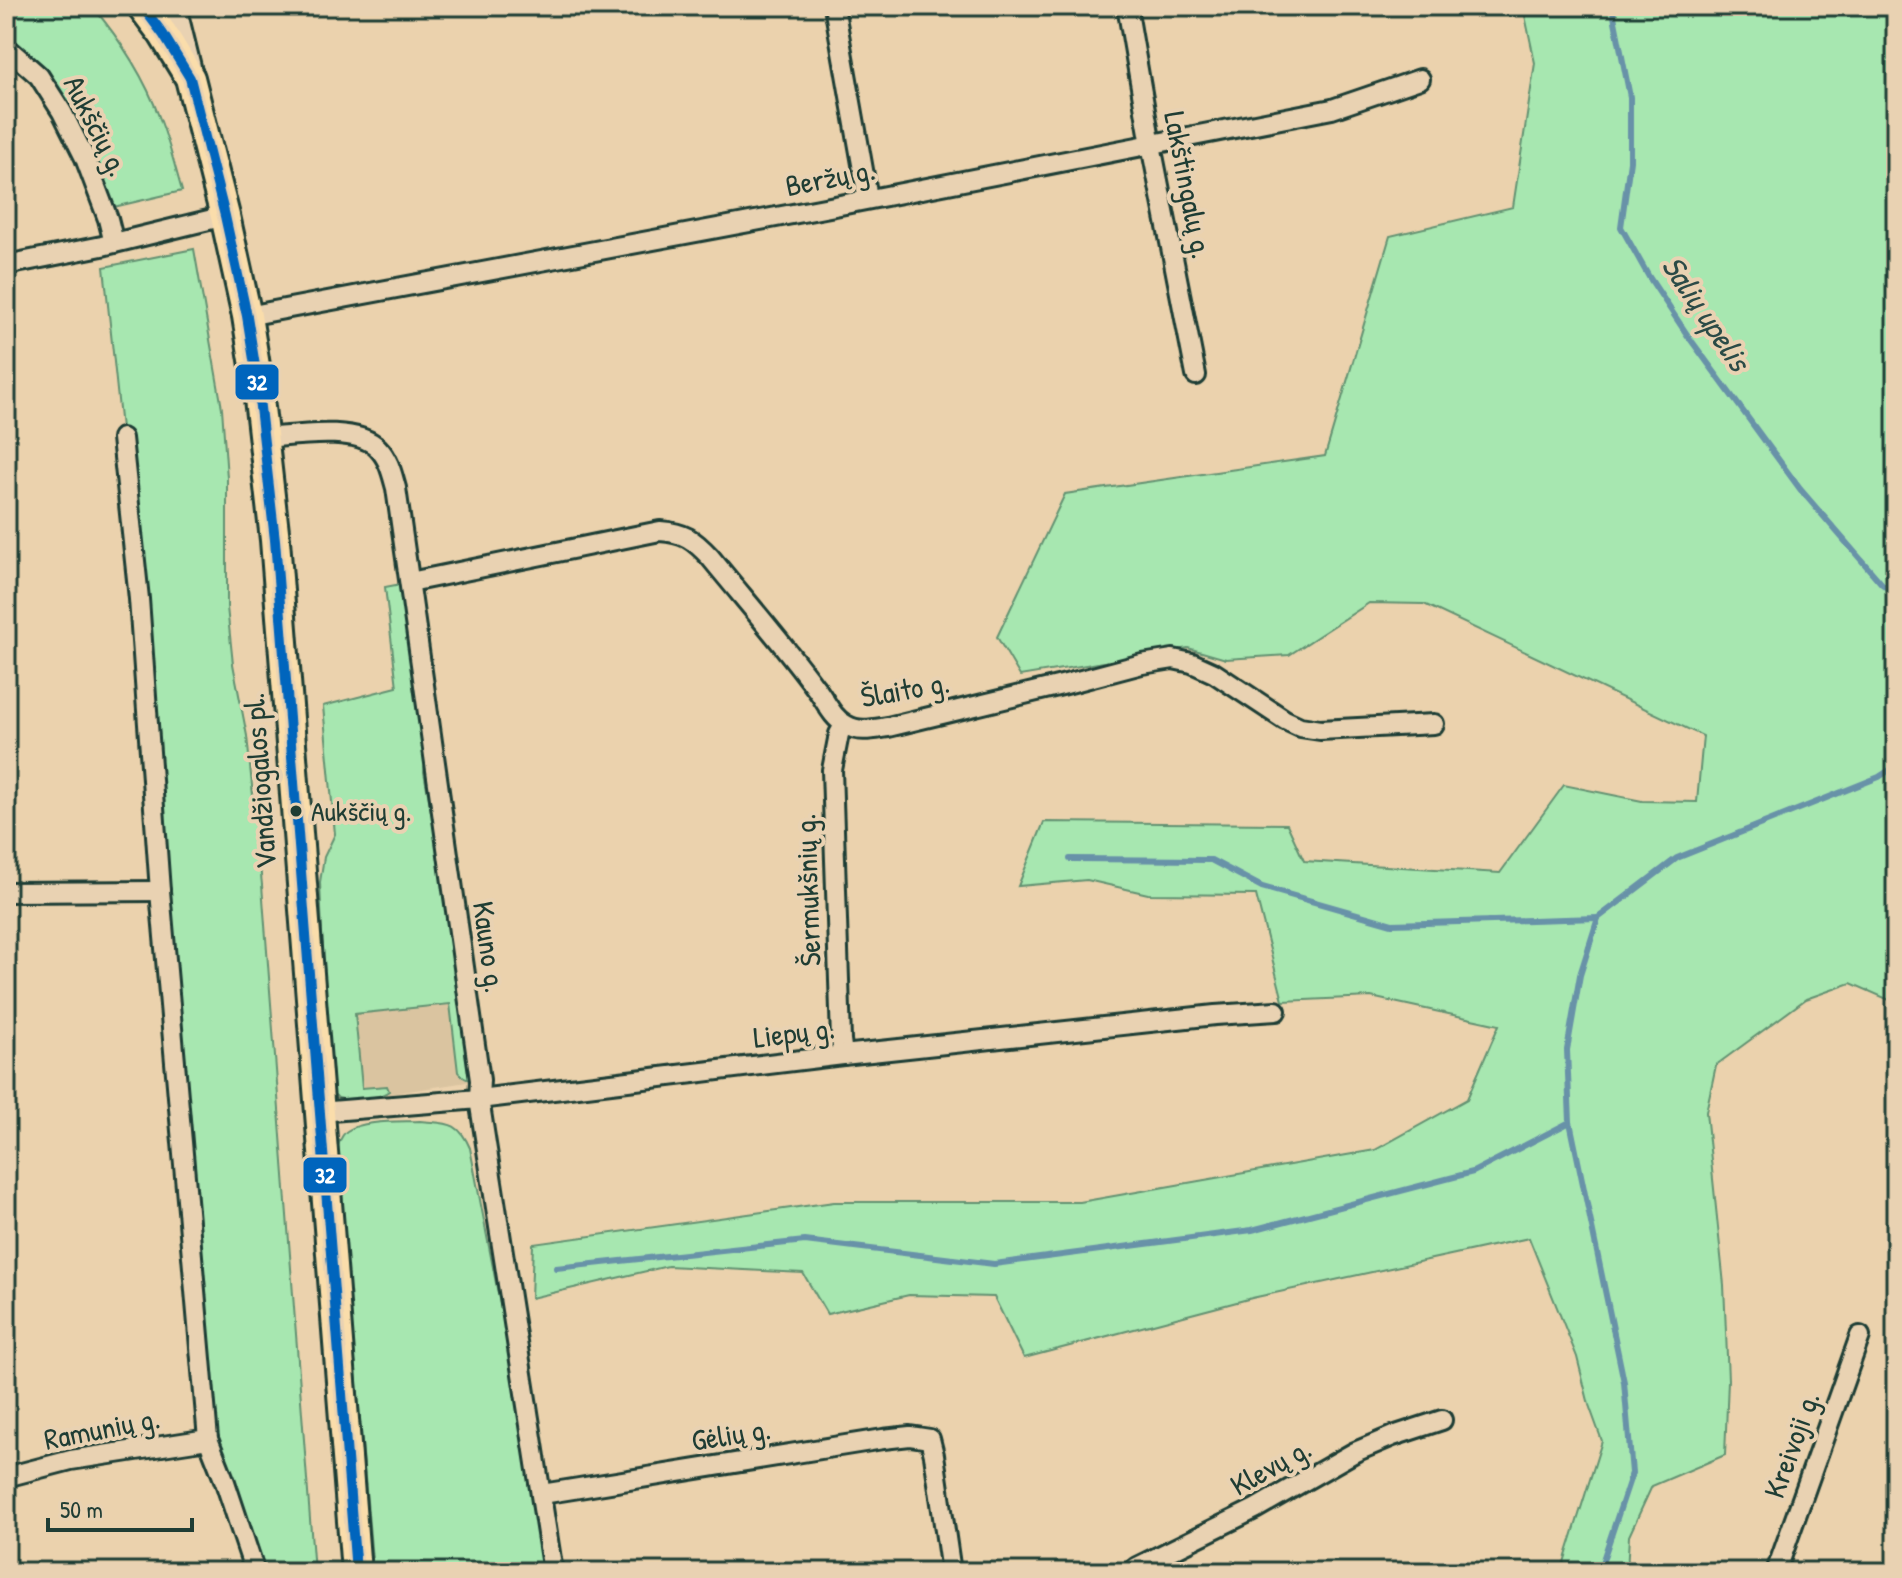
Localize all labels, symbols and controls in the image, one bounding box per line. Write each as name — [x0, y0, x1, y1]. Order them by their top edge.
street label: Aukščių g. — [55, 68, 139, 183]
street label: Lakštingalų g. — [1155, 108, 1223, 262]
street label: Beržų g. — [782, 149, 878, 205]
water label: Salių upelis — [1652, 247, 1762, 381]
line badge: 32 — [234, 363, 280, 401]
text: 32 — [247, 367, 268, 397]
street label: Šlaito g. — [857, 662, 952, 716]
street label: Vandžiogalos pl. — [233, 692, 285, 870]
place label: Aukščių g. — [311, 792, 412, 830]
marker: Aukščių g. — [288, 803, 304, 819]
street label: Šermukšnių g. — [784, 813, 830, 967]
street label: Kauno g. — [464, 899, 516, 995]
street label: Liepų g. — [751, 1007, 837, 1057]
line badge: 32 — [302, 1156, 348, 1194]
text: 32 — [315, 1160, 336, 1190]
street label: Kreivoji g. — [1753, 1386, 1829, 1503]
street label: Ramunių g. — [41, 1397, 163, 1459]
street label: Gėlių g. — [688, 1408, 773, 1460]
street label: Klevų g. — [1223, 1428, 1318, 1505]
scale bar — [48, 1482, 192, 1532]
text: 50 m — [60, 1493, 103, 1525]

